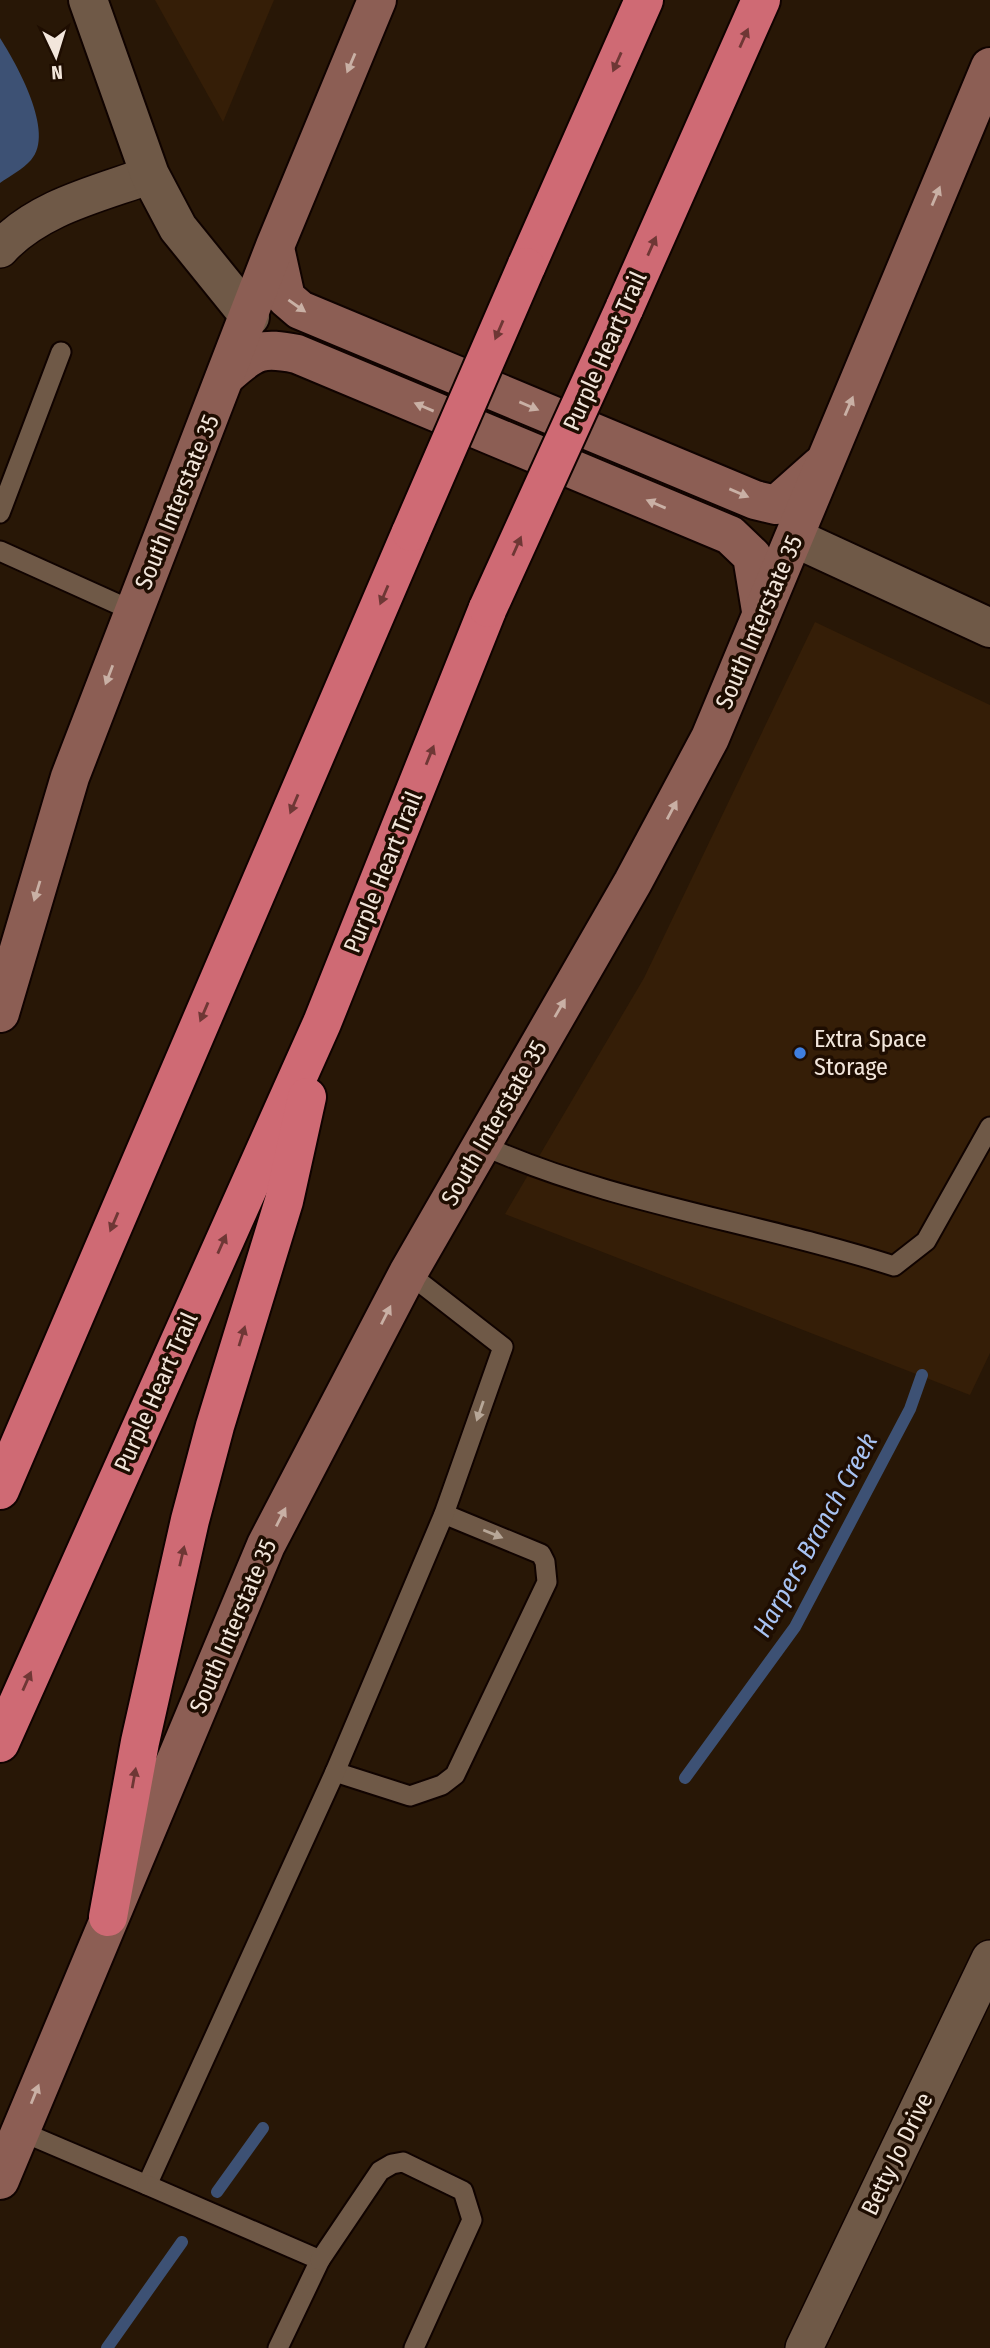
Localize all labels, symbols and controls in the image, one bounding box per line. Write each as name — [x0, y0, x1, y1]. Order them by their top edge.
north arrow — [21, 21, 91, 91]
one-way arrow — [738, 28, 750, 48]
one-way arrow — [611, 52, 622, 73]
one-way arrow — [345, 53, 357, 73]
text: N — [51, 61, 64, 84]
one-way arrow — [931, 186, 942, 207]
one-way arrow — [646, 236, 658, 256]
street label: Purple Heart Trail — [557, 267, 653, 435]
one-way arrow — [287, 300, 307, 313]
one-way arrow — [493, 319, 504, 340]
one-way arrow — [843, 396, 854, 417]
one-way arrow — [518, 400, 539, 411]
one-way arrow — [413, 401, 434, 412]
street label: South Interstate 35 — [129, 410, 225, 594]
one-way arrow — [728, 488, 749, 499]
one-way arrow — [646, 498, 667, 509]
street label: South Interstate 35 — [710, 531, 808, 713]
one-way arrow — [511, 536, 523, 556]
one-way arrow — [378, 585, 390, 605]
one-way arrow — [103, 665, 114, 686]
one-way arrow — [424, 745, 435, 766]
street label: Purple Heart Trail — [338, 787, 428, 957]
one-way arrow — [288, 793, 299, 814]
one-way arrow — [666, 800, 678, 820]
one-way arrow — [31, 880, 41, 901]
one-way arrow — [554, 999, 567, 1018]
one-way arrow — [198, 1002, 209, 1023]
place label: Extra Space Storage — [814, 1025, 927, 1081]
street label: South Interstate 35 — [435, 1035, 553, 1211]
marker: Extra Space Storage — [792, 1045, 808, 1061]
one-way arrow — [108, 1211, 119, 1232]
one-way arrow — [216, 1234, 228, 1254]
one-way arrow — [379, 1305, 391, 1325]
street label: Purple Heart Trail — [108, 1308, 204, 1476]
one-way arrow — [237, 1325, 247, 1346]
one-way arrow — [474, 1401, 485, 1422]
water label: Harpers Branch Creek — [746, 1428, 884, 1643]
one-way arrow — [275, 1507, 286, 1527]
one-way arrow — [482, 1529, 503, 1540]
street label: South Interstate 35 — [184, 1535, 282, 1717]
one-way arrow — [177, 1545, 188, 1567]
one-way arrow — [22, 1670, 33, 1691]
one-way arrow — [128, 1767, 139, 1789]
one-way arrow — [30, 2084, 41, 2105]
street label: Betty Jo Drive — [855, 2088, 939, 2220]

